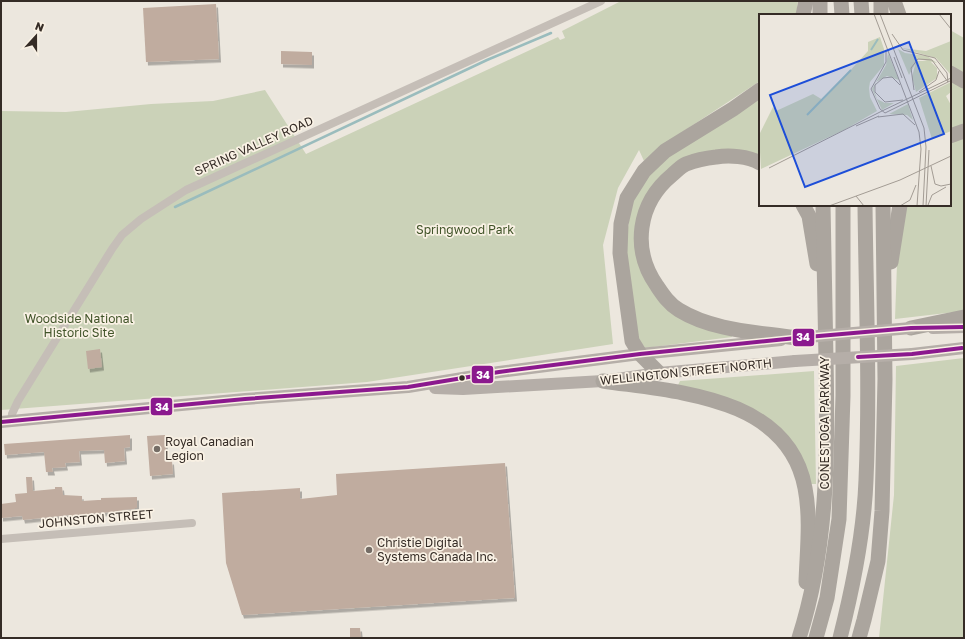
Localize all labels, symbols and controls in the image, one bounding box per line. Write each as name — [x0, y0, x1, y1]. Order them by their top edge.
inset map — [759, 14, 951, 206]
north arrow — [16, 16, 56, 56]
text: N — [34, 19, 46, 34]
street label: SPRING VALLEY ROAD — [192, 113, 315, 178]
park label: Springwood Park — [416, 222, 514, 237]
park label: Woodside National Historic Site — [25, 311, 134, 340]
line badge: 34 — [792, 328, 815, 347]
text: 34 — [796, 330, 810, 343]
street label: WELLINGTON STREET NORTH — [599, 355, 773, 388]
street label: CONESTOGA PARKWAY — [817, 356, 832, 490]
line badge: 34 — [471, 365, 494, 384]
text: 34 — [476, 368, 490, 381]
unlabelled marker — [457, 373, 467, 383]
line badge: 34 — [150, 397, 173, 416]
text: 34 — [155, 400, 169, 413]
place label: Royal Canadian Legion — [165, 434, 254, 463]
marker: Royal Canadian Legion — [152, 444, 162, 454]
street label: JOHNSTON STREET — [38, 506, 154, 531]
place label: Christie Digital Systems Canada Inc. — [377, 535, 497, 564]
marker: Christie Digital Systems Canada Inc. — [364, 545, 374, 555]

